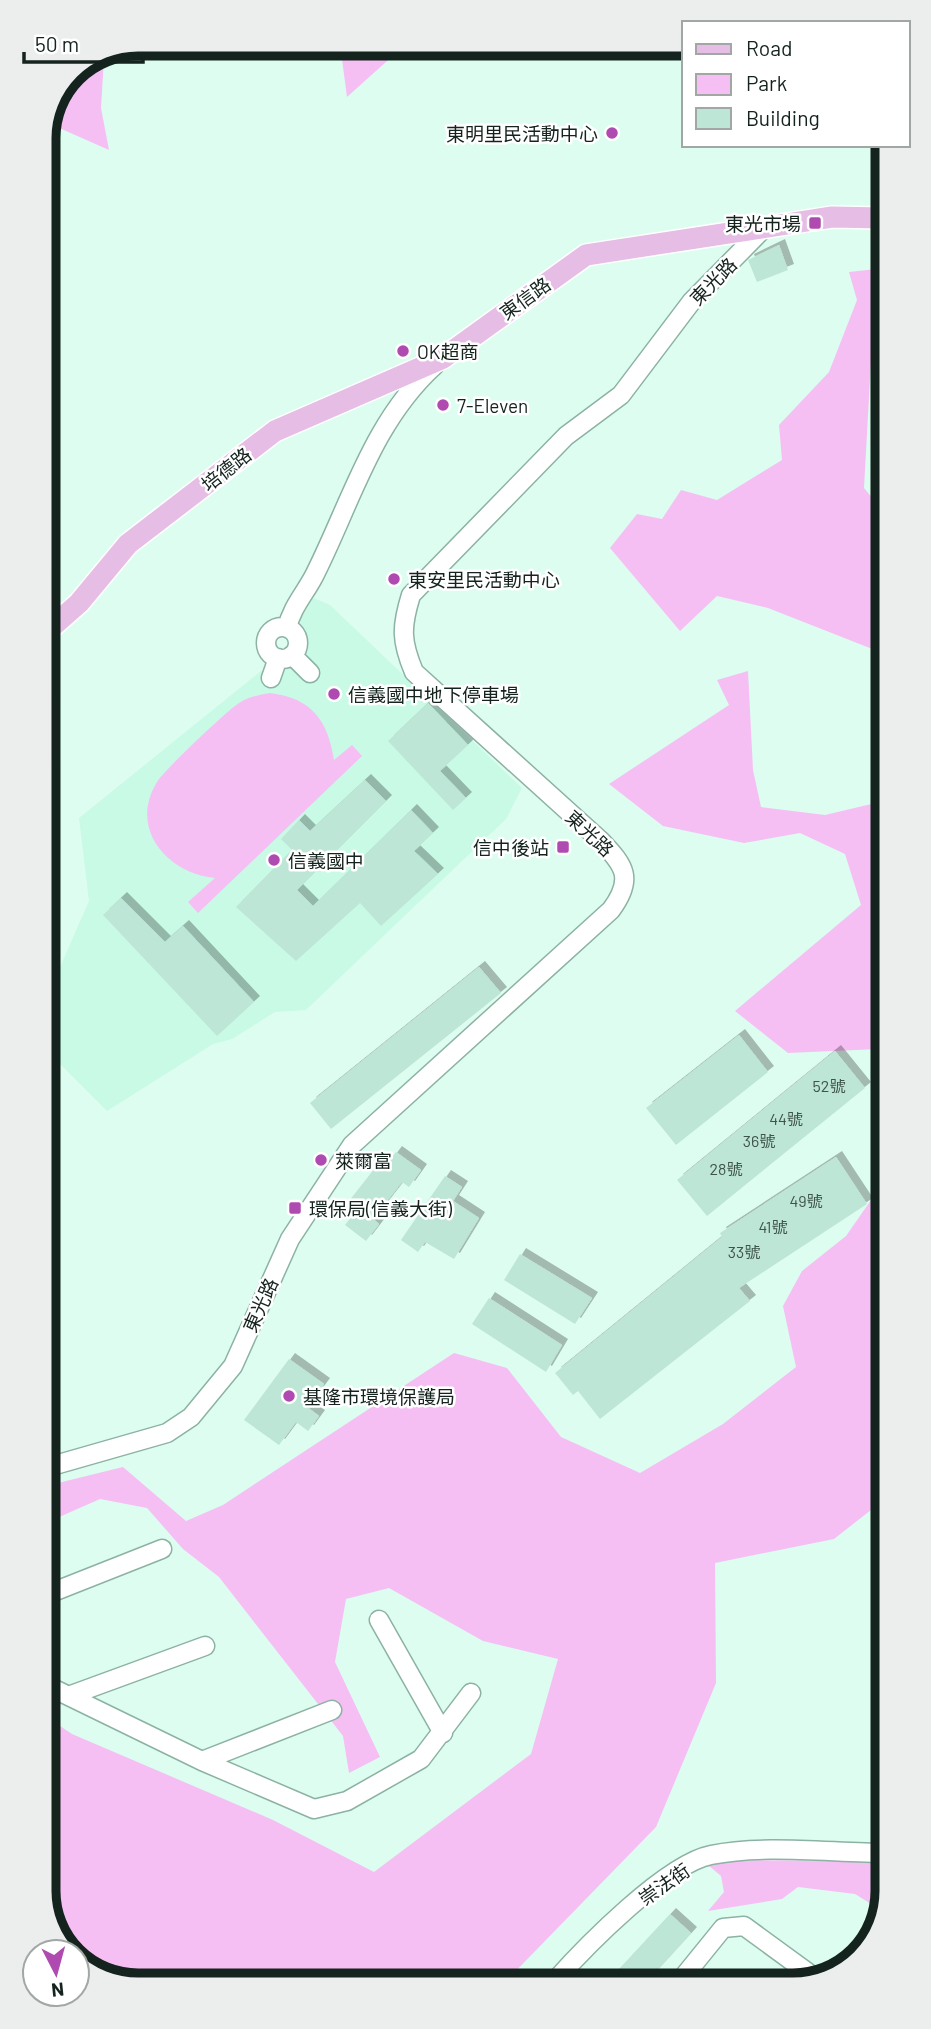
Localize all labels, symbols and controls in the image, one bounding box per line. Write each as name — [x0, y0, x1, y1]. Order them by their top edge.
scale bar — [24, 21, 144, 65]
legend — [682, 21, 910, 147]
text: 50 m — [35, 31, 79, 56]
text: Road — [746, 35, 792, 60]
text: Park — [746, 70, 787, 95]
text: Building — [746, 105, 820, 130]
place label: 東明里民活動中心 — [446, 122, 598, 145]
marker: 東明里民活動中心 — [604, 125, 620, 141]
place label: 東光市場 — [725, 212, 801, 235]
marker: 東光市場 — [807, 215, 823, 231]
street label: 東光路 — [685, 253, 741, 309]
street label: 東信路 — [495, 272, 555, 324]
place label: OK超商 — [417, 340, 478, 363]
marker: OK超商 — [395, 343, 411, 359]
place label: 7-Eleven — [457, 394, 528, 417]
marker: 7-Eleven — [435, 397, 451, 413]
street label: 培德路 — [196, 442, 256, 496]
place label: 東安里民活動中心 — [408, 568, 560, 591]
marker: 東安里民活動中心 — [386, 571, 402, 587]
place label: 信義國中地下停車場 — [348, 683, 519, 706]
marker: 信義國中地下停車場 — [326, 686, 342, 702]
street label: 東光路 — [561, 805, 619, 861]
place label: 信中後站 — [473, 836, 549, 859]
marker: 信中後站 — [555, 839, 571, 855]
place label: 信義國中 — [288, 849, 364, 872]
marker: 信義國中 — [266, 852, 282, 868]
house number: 52號 — [813, 1076, 845, 1095]
house number: 44號 — [769, 1109, 803, 1128]
house number: 36號 — [743, 1131, 775, 1150]
place label: 萊爾富 — [335, 1149, 392, 1172]
marker: 萊爾富 — [313, 1152, 329, 1168]
house number: 28號 — [710, 1159, 742, 1178]
house number: 49號 — [789, 1191, 823, 1210]
place label: 環保局(信義大街) — [309, 1197, 453, 1220]
marker: 環保局(信義大街) — [287, 1200, 303, 1216]
house number: 41號 — [759, 1217, 787, 1236]
house number: 33號 — [728, 1242, 760, 1261]
street label: 東光路 — [238, 1274, 282, 1336]
place label: 基隆市環境保護局 — [303, 1385, 455, 1408]
marker: 基隆市環境保護局 — [281, 1388, 297, 1404]
street label: 崇法街 — [634, 1858, 694, 1910]
north arrow — [21, 1938, 91, 2008]
text: N — [50, 1978, 65, 2003]

